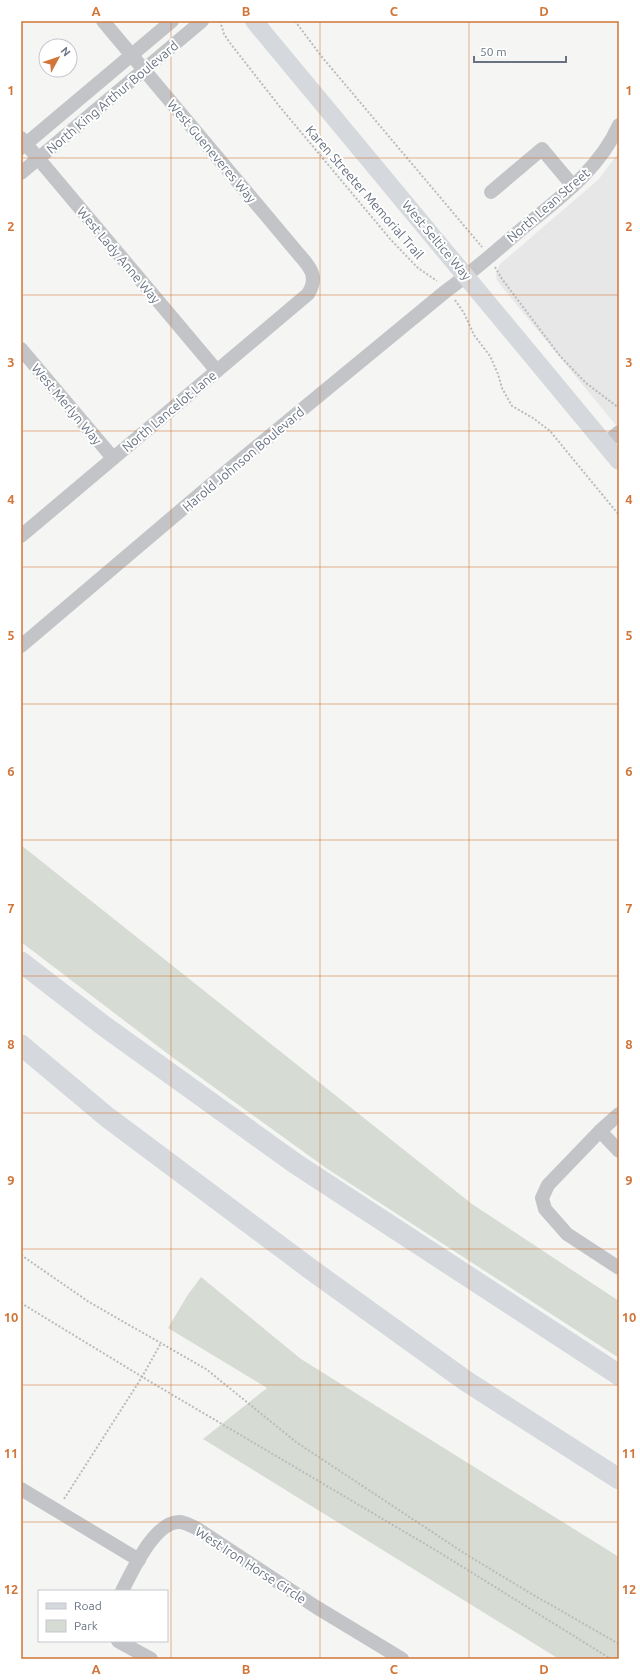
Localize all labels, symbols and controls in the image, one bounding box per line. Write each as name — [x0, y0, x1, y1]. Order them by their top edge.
text: A — [91, 4, 101, 18]
text: B — [242, 4, 251, 18]
text: C — [390, 4, 399, 18]
text: D — [539, 4, 549, 18]
street label: North King Arthur Boulevard — [43, 37, 181, 157]
north arrow — [38, 38, 78, 78]
scale bar — [474, 38, 566, 64]
text: 50 m — [480, 45, 507, 58]
text: 1 — [7, 83, 15, 97]
text: 1 — [625, 83, 633, 97]
street label: West Gueneveres Way — [165, 97, 259, 205]
street label: Karen Streeter Memorial Trail — [303, 123, 427, 262]
street label: North Lean Street — [504, 165, 592, 245]
street label: West Seltice Way — [400, 197, 474, 283]
street label: West Lady Anne Way — [75, 204, 163, 306]
text: 2 — [7, 219, 15, 233]
text: 2 — [625, 219, 633, 233]
text: 3 — [7, 355, 15, 369]
text: 3 — [625, 355, 633, 369]
street label: West Merlyn Way — [29, 361, 105, 447]
street label: North Lancelot Lane — [119, 368, 219, 454]
street label: Harold Johnson Boulevard — [179, 404, 307, 514]
text: 4 — [7, 492, 15, 506]
text: 4 — [625, 492, 633, 506]
text: 5 — [7, 628, 15, 642]
text: 5 — [625, 628, 633, 642]
text: 6 — [7, 764, 15, 778]
text: 6 — [625, 764, 633, 778]
text: 7 — [7, 901, 15, 915]
text: 7 — [625, 901, 633, 915]
text: 8 — [7, 1037, 15, 1051]
text: 8 — [625, 1037, 633, 1051]
text: 9 — [7, 1173, 15, 1187]
text: 9 — [625, 1173, 633, 1187]
text: 10 — [4, 1310, 18, 1324]
text: 10 — [622, 1310, 636, 1324]
text: 11 — [4, 1446, 18, 1460]
text: 11 — [622, 1446, 636, 1460]
street label: West Iron Horse Circle — [193, 1524, 309, 1606]
text: 12 — [4, 1582, 18, 1596]
text: 12 — [622, 1582, 636, 1596]
legend — [38, 1590, 168, 1642]
text: Road — [74, 1599, 102, 1612]
text: Park — [74, 1619, 98, 1632]
text: A — [91, 1662, 101, 1676]
text: B — [242, 1662, 251, 1676]
text: C — [390, 1662, 399, 1676]
text: D — [539, 1662, 549, 1676]

